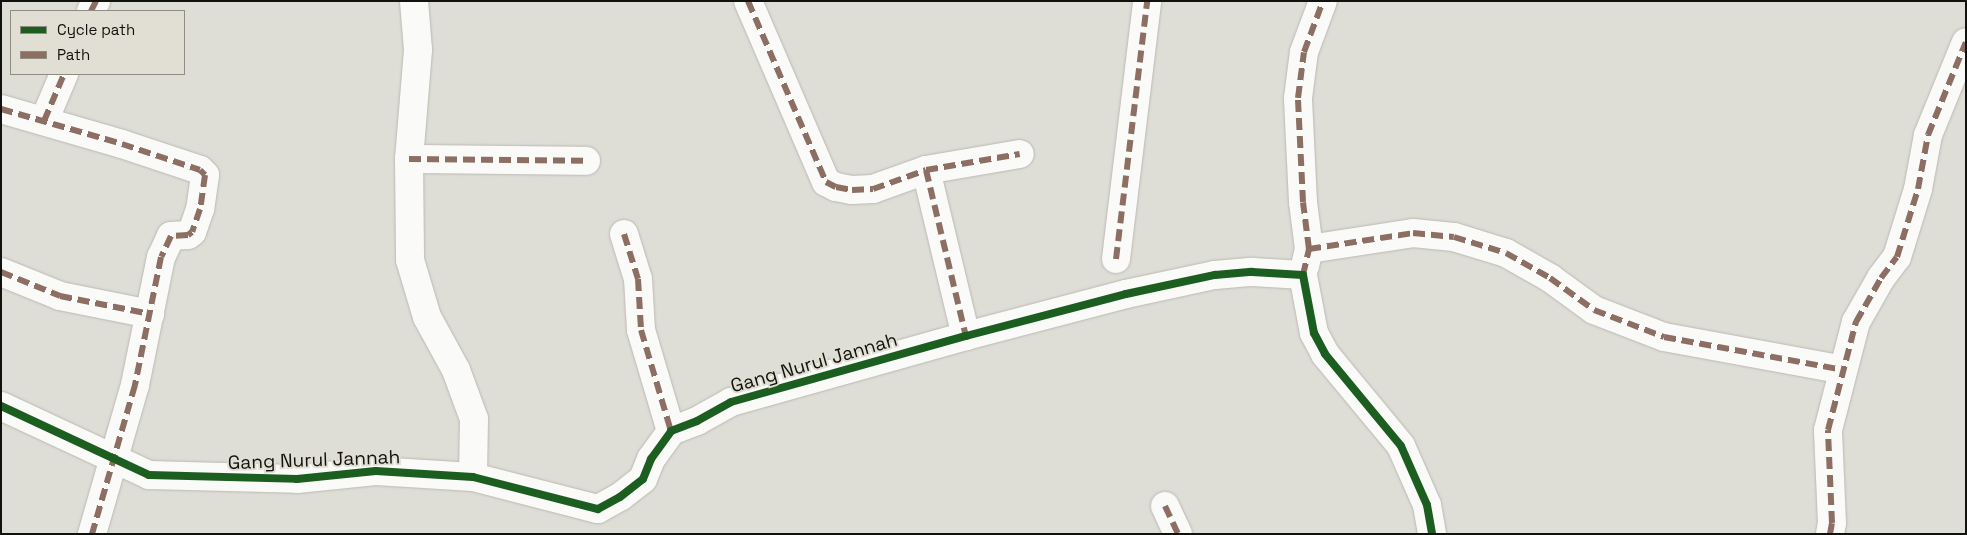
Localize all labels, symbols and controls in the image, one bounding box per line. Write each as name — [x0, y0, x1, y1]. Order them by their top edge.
legend — [10, 10, 185, 75]
text: Cycle path — [57, 20, 135, 39]
text: Path — [57, 45, 90, 64]
street label: Gang Nurul Jannah — [728, 328, 900, 398]
street label: Gang Nurul Jannah — [227, 446, 401, 474]

